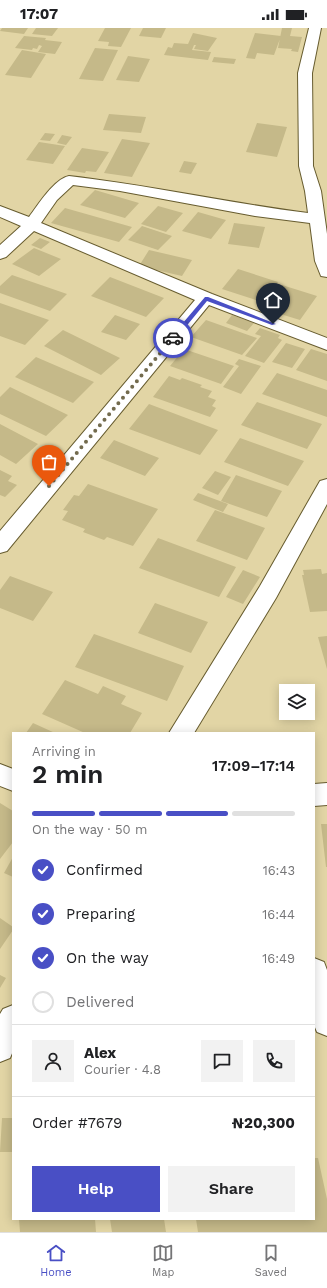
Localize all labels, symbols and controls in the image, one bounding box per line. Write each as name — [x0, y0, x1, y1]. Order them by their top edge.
text: 17:07 — [20, 5, 58, 23]
pin — [256, 283, 290, 324]
icon: home — [262, 289, 284, 311]
courier — [153, 318, 193, 358]
icon: car — [162, 327, 184, 349]
pin — [32, 445, 66, 486]
icon: bag — [38, 451, 60, 473]
map controls — [279, 684, 315, 720]
button: layers — [279, 684, 315, 720]
text: Arriving in — [32, 744, 96, 759]
text: 17:09–17:14 — [212, 757, 295, 775]
text: 2 min — [32, 759, 103, 789]
text: On the way · 50 m — [32, 822, 147, 837]
icon: check — [32, 859, 54, 881]
text: Confirmed — [66, 861, 143, 879]
text: 16:43 — [263, 863, 295, 878]
icon: check — [32, 903, 54, 925]
text: Preparing — [66, 905, 135, 923]
text: 16:44 — [262, 907, 295, 922]
icon: check — [32, 947, 54, 969]
text: On the way — [66, 949, 148, 967]
text: 16:49 — [262, 951, 295, 966]
text: Delivered — [66, 993, 134, 1011]
button: person — [32, 1040, 74, 1082]
button: chat — [201, 1040, 243, 1082]
button: phone — [253, 1040, 295, 1082]
text: Alex — [84, 1044, 116, 1062]
text: Courier · 4.8 — [84, 1062, 161, 1077]
text: Order #7679 — [32, 1114, 122, 1132]
text: ₦20,300 — [232, 1114, 295, 1132]
button: Help — [32, 1166, 160, 1212]
button: Share — [168, 1166, 295, 1212]
tab: Home — [40, 1242, 72, 1279]
tab: Map — [152, 1242, 174, 1279]
tab: Saved — [255, 1242, 287, 1279]

